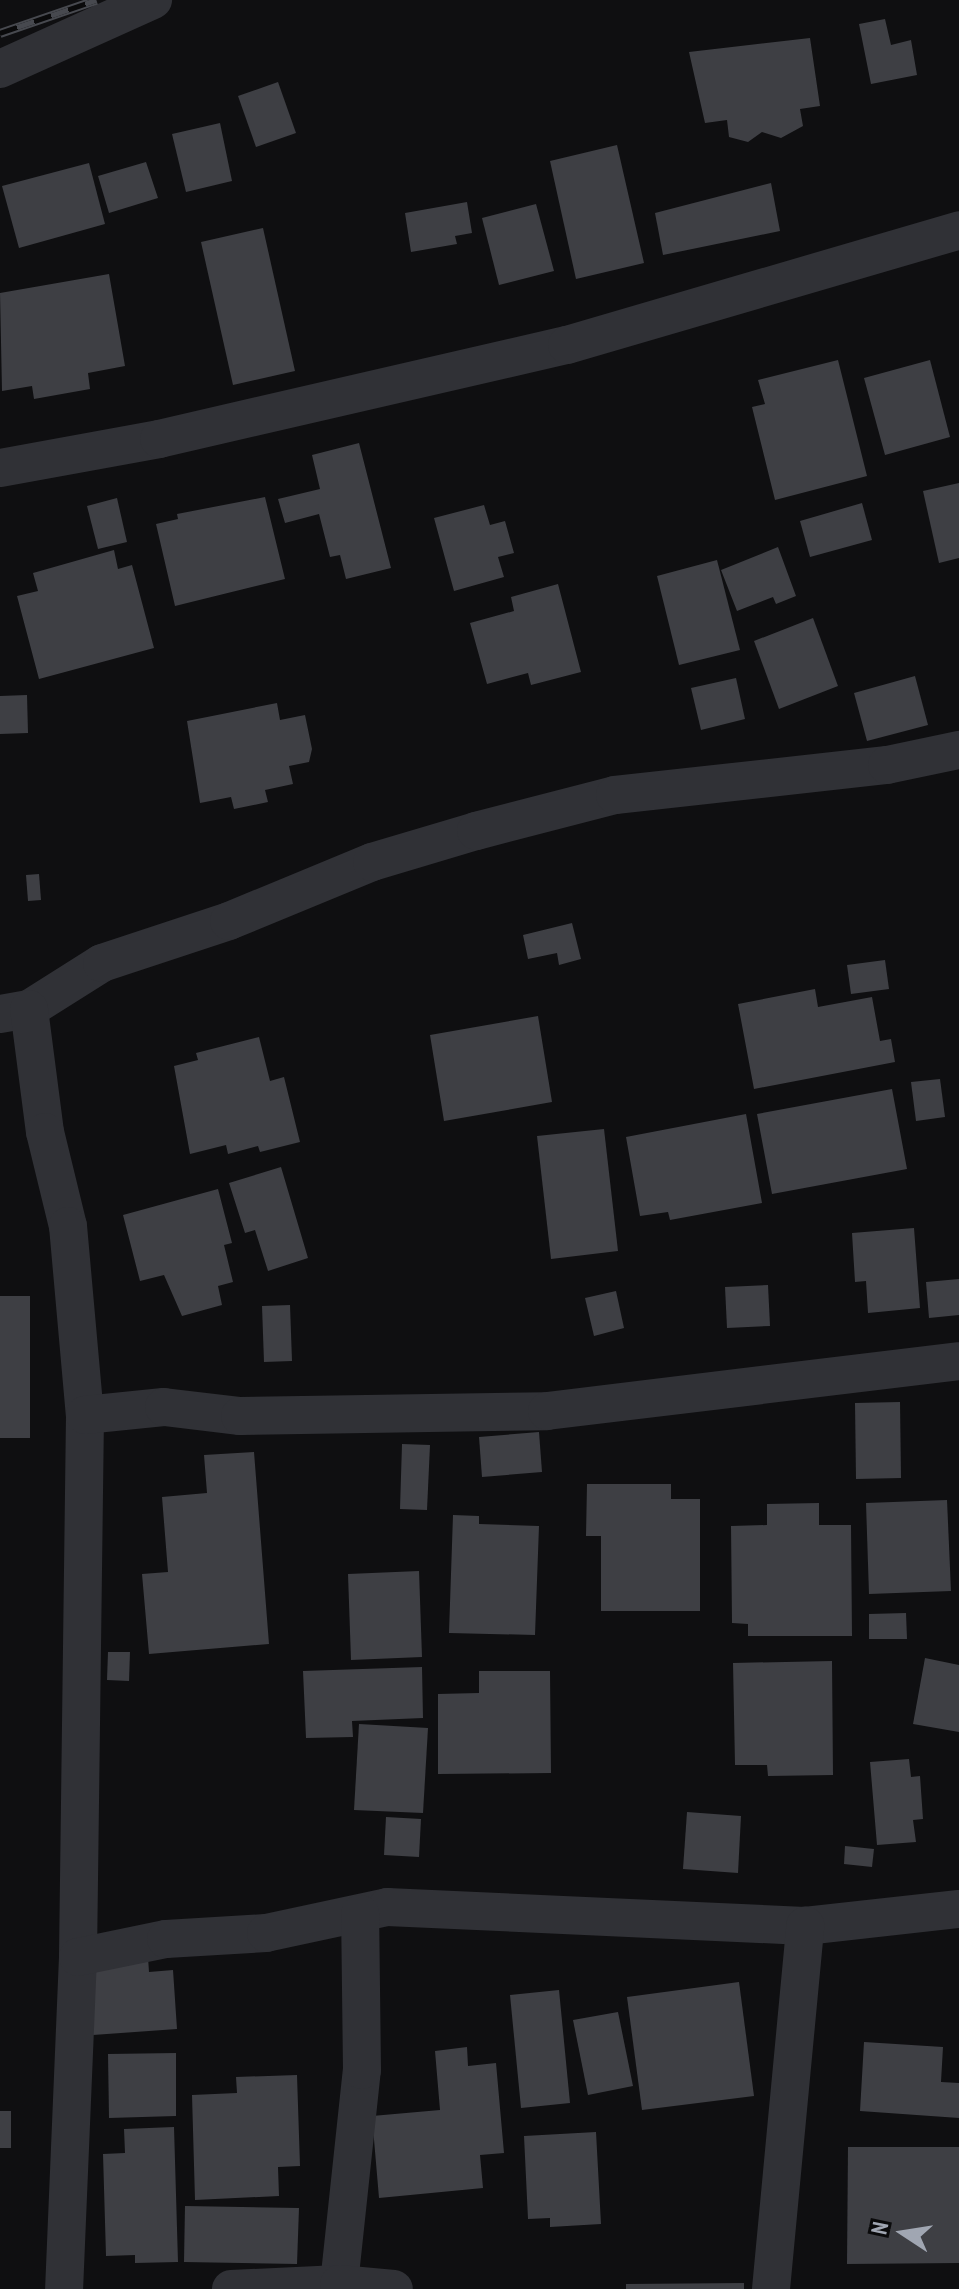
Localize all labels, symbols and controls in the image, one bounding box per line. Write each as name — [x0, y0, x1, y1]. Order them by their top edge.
north arrow — [863, 2193, 943, 2273]
text: N — [865, 2219, 894, 2237]

